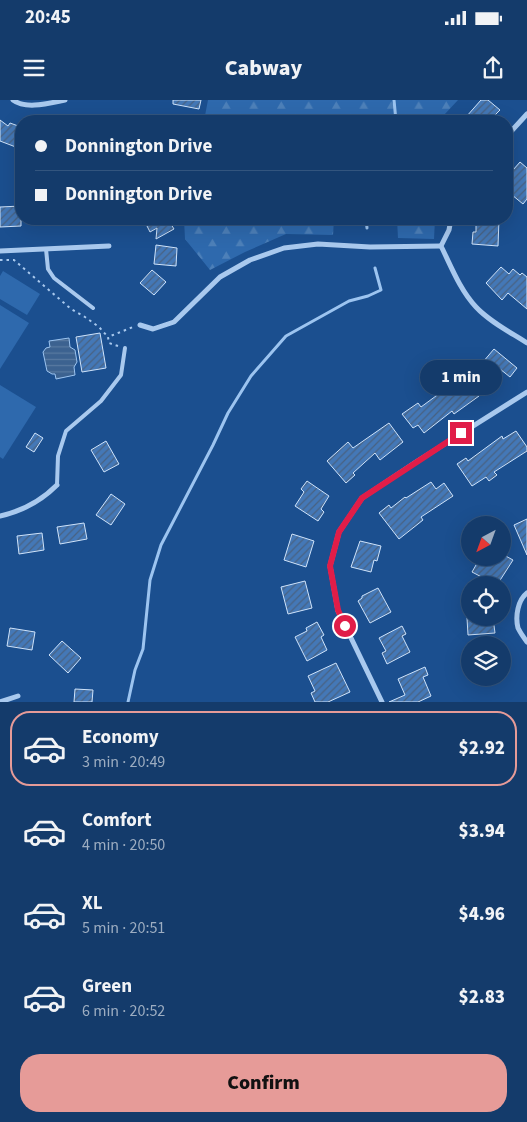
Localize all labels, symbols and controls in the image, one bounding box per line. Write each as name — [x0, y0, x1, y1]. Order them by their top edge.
text: 20:45 — [25, 4, 71, 31]
text: Cabway — [225, 52, 302, 84]
icon: menu — [20, 54, 48, 82]
icon: share — [479, 54, 507, 82]
text: Donnington Drive — [65, 133, 212, 160]
text: Donnington Drive — [65, 181, 212, 208]
callout: 1 min — [420, 360, 502, 396]
text: 1 min — [441, 366, 481, 388]
route end — [450, 422, 472, 444]
north arrow — [461, 516, 511, 566]
map controls — [461, 516, 511, 686]
button: locate — [461, 576, 511, 626]
route start — [334, 615, 356, 637]
button: layers — [461, 636, 511, 686]
text: Economy — [82, 724, 159, 751]
icon: car — [22, 726, 67, 771]
text: $2.92 — [459, 735, 505, 762]
text: 3 min · 20:49 — [82, 751, 165, 773]
text: Comfort — [82, 807, 152, 834]
icon: car — [22, 809, 67, 854]
text: $3.94 — [459, 818, 505, 845]
text: 4 min · 20:50 — [82, 834, 165, 856]
text: XL — [82, 890, 103, 917]
icon: car — [22, 892, 67, 937]
text: $4.96 — [459, 901, 505, 928]
text: 5 min · 20:51 — [82, 917, 165, 939]
text: Green — [82, 973, 132, 1000]
icon: car — [22, 975, 67, 1020]
text: $2.83 — [459, 984, 505, 1011]
text: 6 min · 20:52 — [82, 1000, 165, 1022]
button: Confirm — [20, 1054, 507, 1112]

